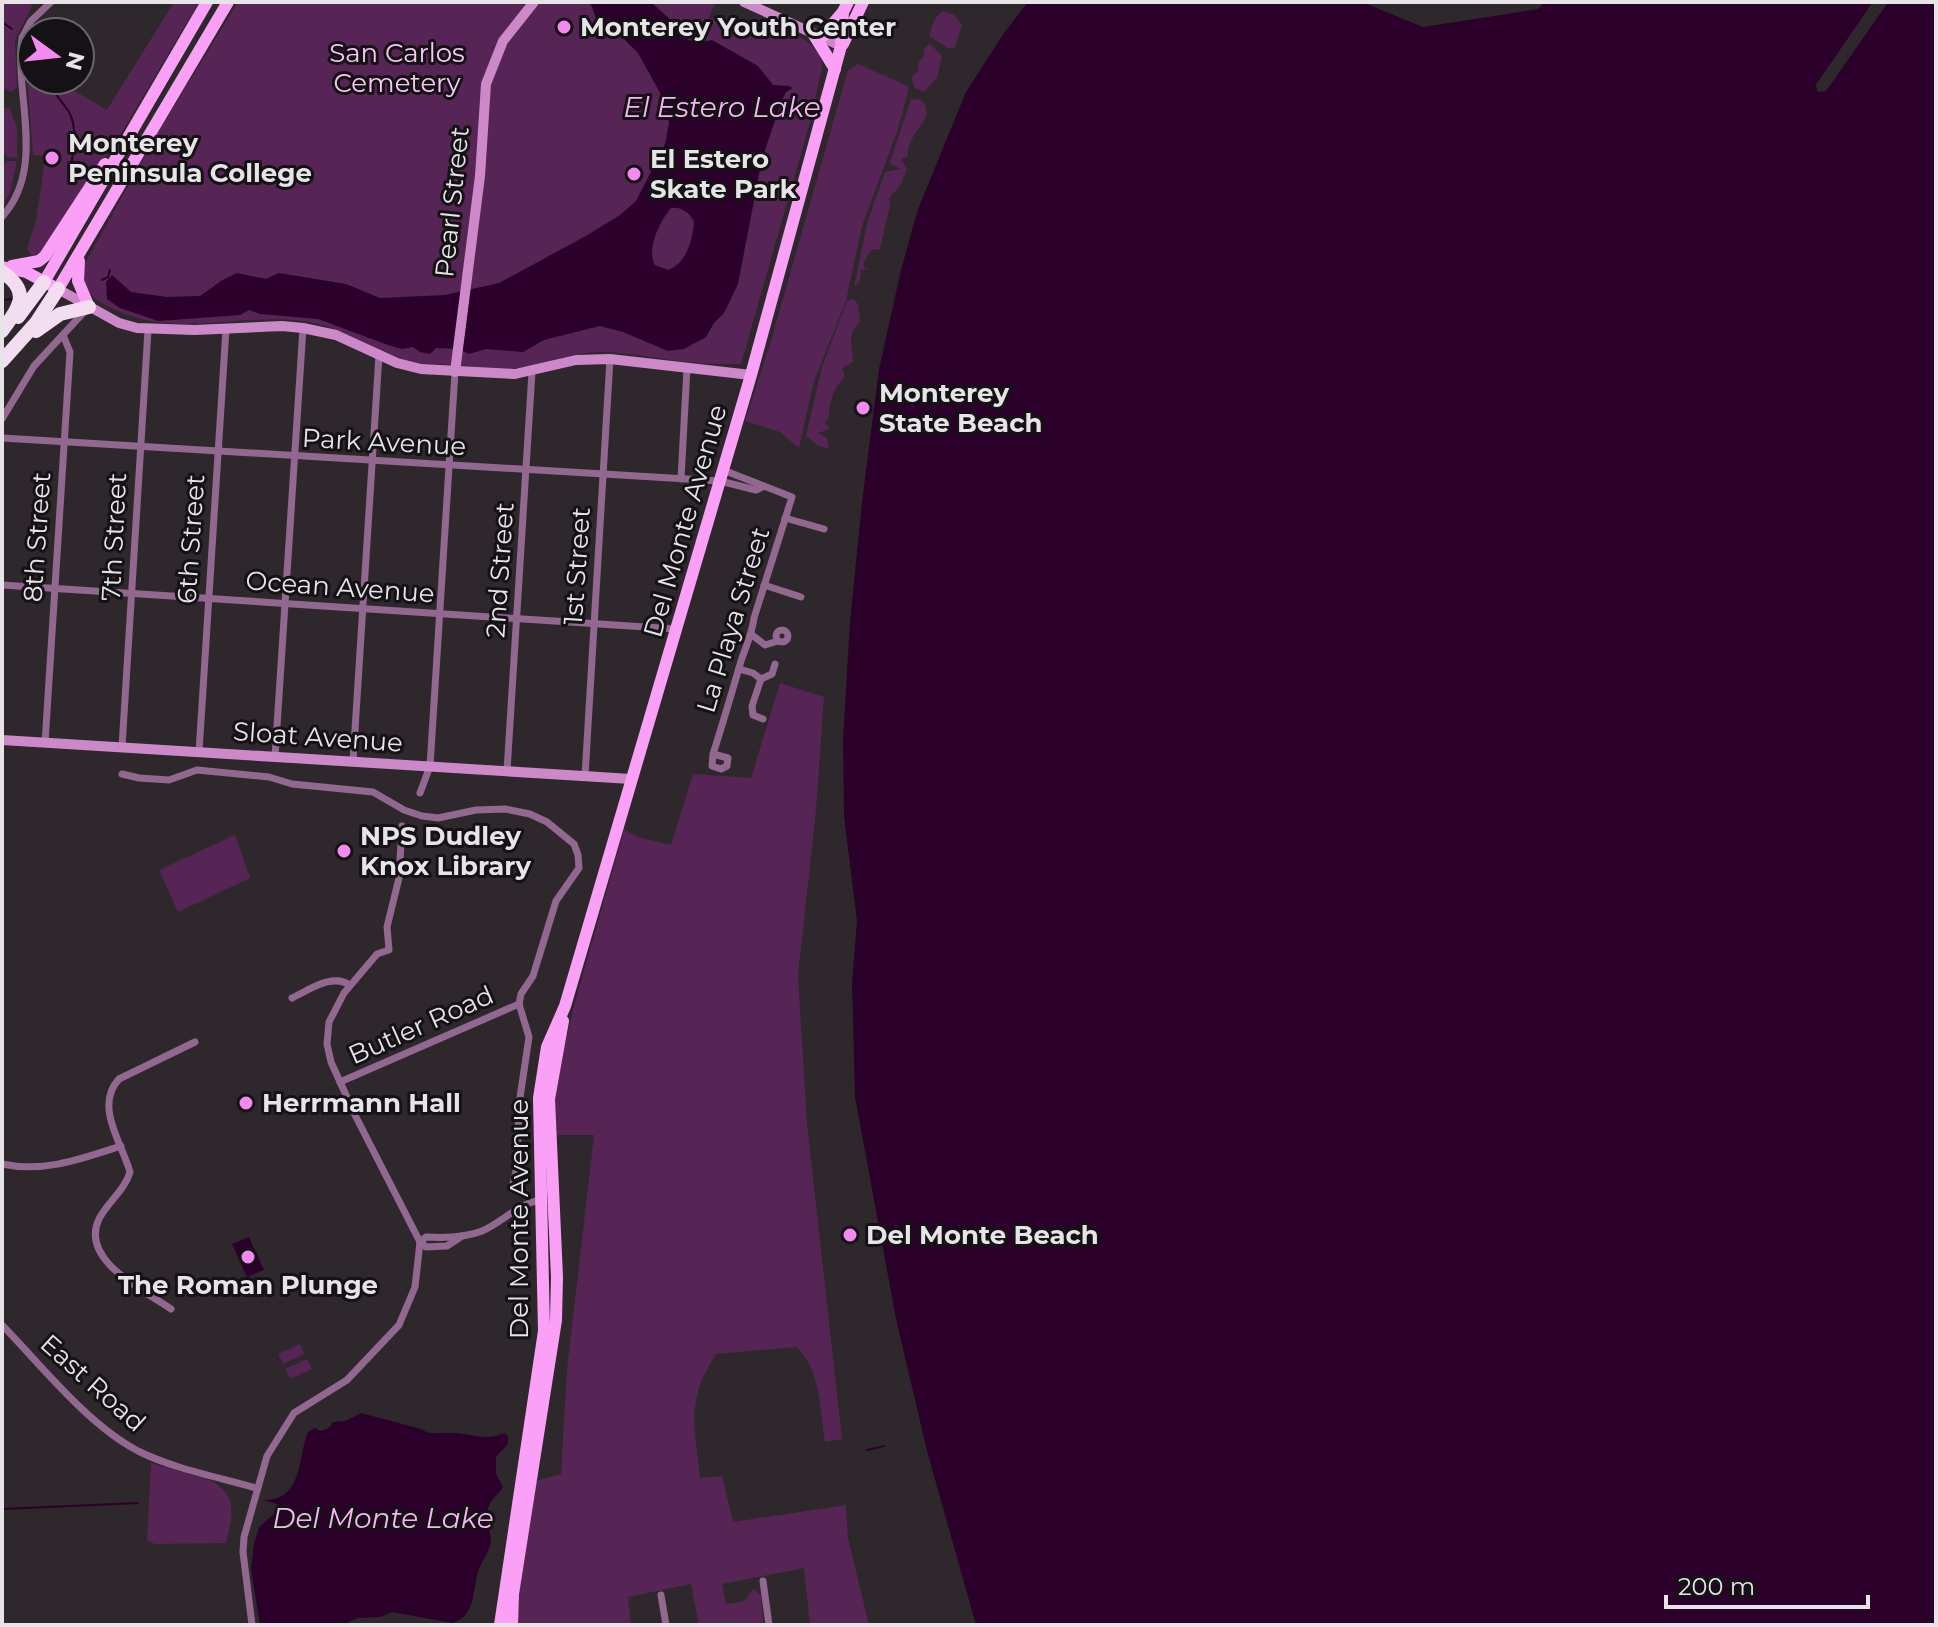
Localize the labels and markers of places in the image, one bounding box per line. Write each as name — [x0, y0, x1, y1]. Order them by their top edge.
place label: Monterey Youth Center — [580, 11, 896, 43]
marker: Monterey Youth Center — [555, 18, 573, 36]
place label: Monterey Peninsula College — [68, 127, 312, 189]
place label: El Estero Skate Park — [650, 143, 798, 205]
marker: Monterey Peninsula College — [43, 149, 61, 167]
marker: El Estero Skate Park — [625, 165, 643, 183]
place label: Monterey State Beach — [879, 377, 1042, 439]
marker: Monterey State Beach — [854, 399, 872, 417]
place label: NPS Dudley Knox Library — [360, 820, 531, 882]
marker: NPS Dudley Knox Library — [335, 842, 353, 860]
place label: Herrmann Hall — [262, 1087, 461, 1119]
marker: Herrmann Hall — [237, 1094, 255, 1112]
place label: Del Monte Beach — [866, 1219, 1099, 1251]
marker: Del Monte Beach — [841, 1226, 859, 1244]
marker: The Roman Plunge — [239, 1248, 257, 1266]
place label: The Roman Plunge — [118, 1269, 378, 1301]

